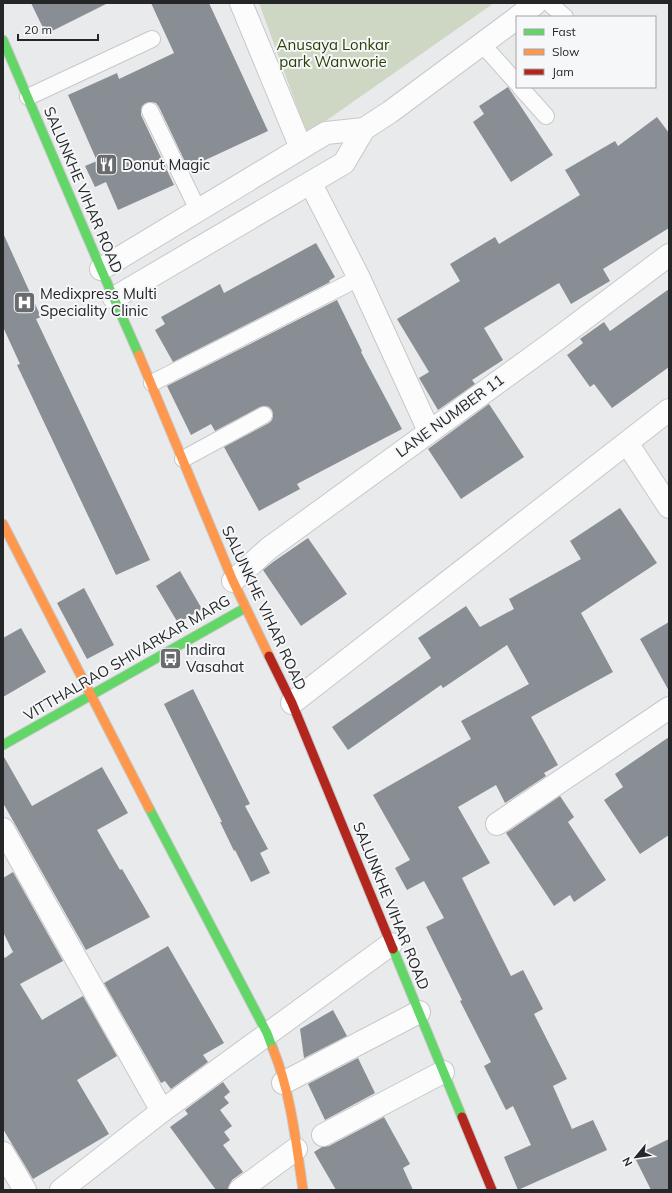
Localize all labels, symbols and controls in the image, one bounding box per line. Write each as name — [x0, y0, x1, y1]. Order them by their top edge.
scale bar — [18, 16, 98, 42]
legend — [516, 16, 656, 88]
text: 20 m — [24, 22, 52, 37]
text: Fast — [552, 24, 576, 39]
park label: Anusaya Lonkar park Wanworie — [276, 35, 390, 71]
text: Slow — [552, 44, 580, 59]
text: Jam — [552, 64, 574, 79]
street label: SALUNKHE VIHAR ROAD — [40, 104, 127, 276]
restaurant icon: Donut Magic — [94, 152, 120, 178]
place label: Donut Magic — [122, 155, 210, 174]
place label: Medixpress Multi Speciality Clinic — [40, 284, 157, 320]
hospital icon: Medixpress Multi Speciality Clinic — [11, 290, 37, 316]
street label: LANE NUMBER 11 — [392, 370, 508, 461]
street label: SALUNKHE VIHAR ROAD — [218, 523, 311, 693]
street label: VITTHALRAO SHIVARKAR MARG — [20, 591, 233, 725]
place label: Indira Vasahat — [186, 640, 244, 676]
bus stop icon: Indira Vasahat — [158, 646, 184, 672]
street label: SALUNKHE VIHAR ROAD — [349, 819, 434, 992]
north arrow — [616, 1137, 656, 1177]
text: N — [619, 1155, 635, 1169]

